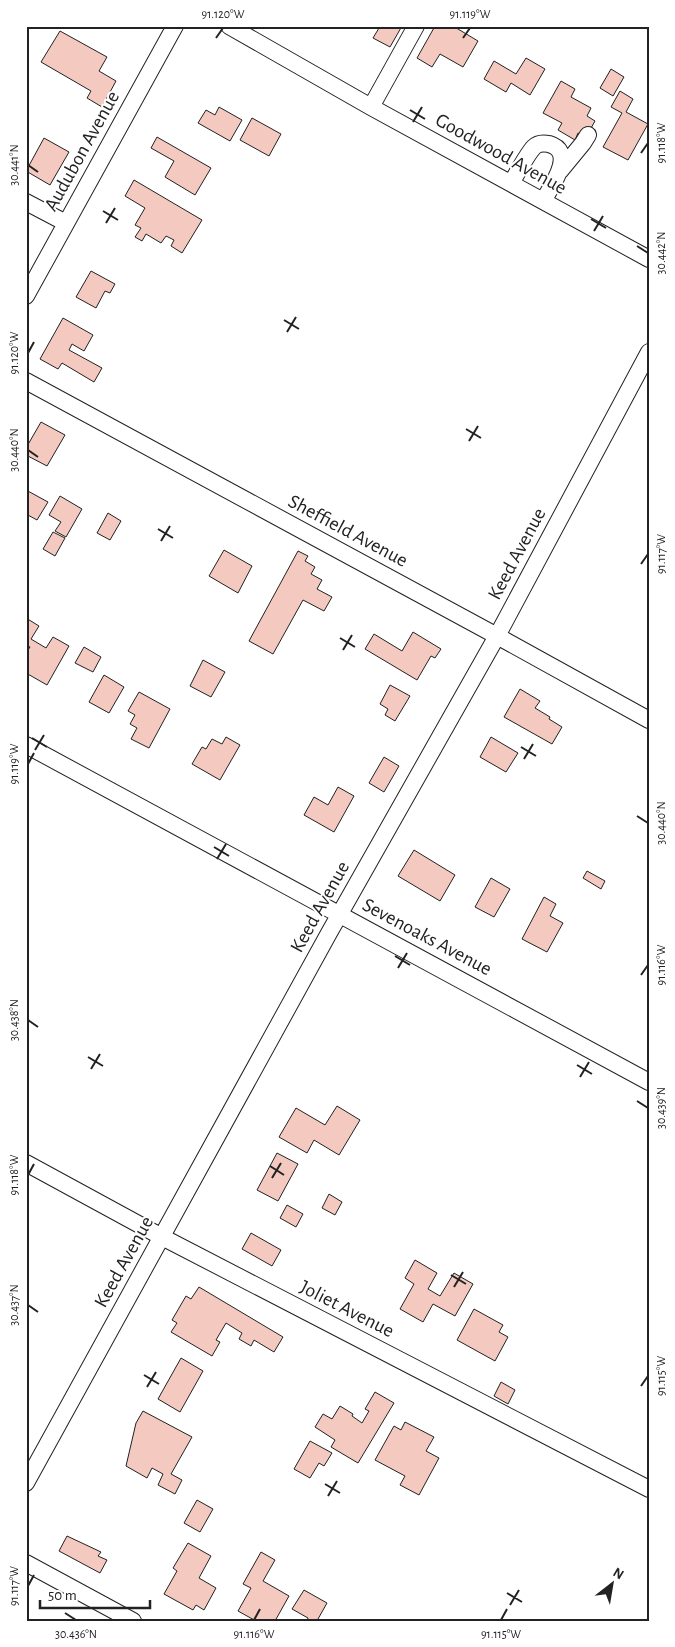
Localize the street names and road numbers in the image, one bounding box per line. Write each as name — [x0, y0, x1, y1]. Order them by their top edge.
street label: Audubon Avenue — [41, 88, 123, 214]
street label: Goodwood Avenue — [432, 110, 570, 198]
street label: Sheffield Avenue — [285, 491, 411, 571]
street label: Keed Avenue — [484, 505, 550, 603]
street label: Keed Avenue — [287, 858, 353, 956]
street label: Sevenoaks Avenue — [359, 895, 495, 979]
street label: Keed Avenue — [91, 1213, 157, 1311]
street label: Joliet Avenue — [297, 1277, 397, 1341]

